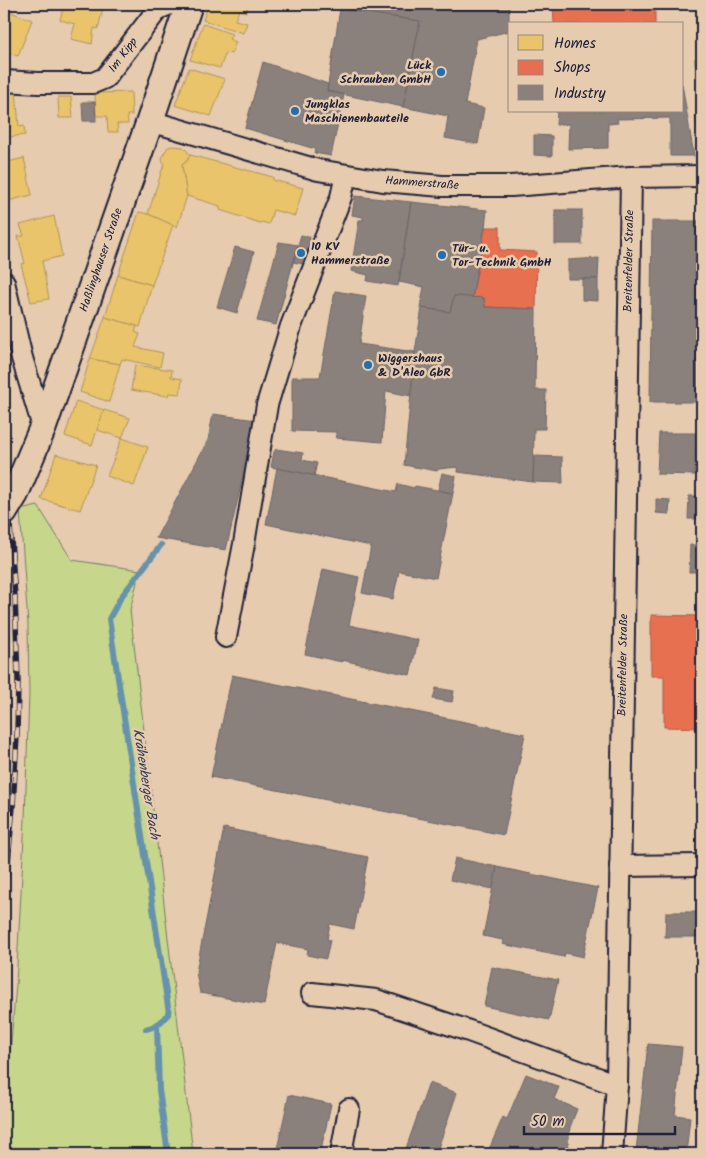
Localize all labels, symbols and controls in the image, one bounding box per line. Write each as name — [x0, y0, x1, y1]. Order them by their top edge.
legend — [508, 22, 684, 112]
text: Homes — [554, 32, 597, 56]
street label: Im Kipp — [104, 33, 143, 76]
place label: Lück Schrauben GmbH — [340, 56, 432, 89]
text: Shops — [554, 56, 591, 80]
marker: Lück Schrauben GmbH — [435, 66, 447, 78]
text: Industry — [554, 82, 607, 106]
place label: Jungklas Maschienenbauteile — [305, 95, 409, 128]
marker: Jungklas Maschienenbauteile — [289, 105, 301, 117]
street label: Hammerstraße — [384, 171, 460, 195]
street label: Haßlinghauser Straße — [74, 205, 128, 315]
street label: Breitenfelder Straße — [619, 209, 639, 312]
place label: 10 KV Hammerstraße — [311, 237, 389, 270]
place label: Tür- u. Tor-Technik GmbH — [452, 239, 552, 272]
marker: 10 KV Hammerstraße — [295, 247, 307, 259]
marker: Tür- u. Tor-Technik GmbH — [436, 249, 448, 261]
place label: Wiggershaus & D'Aleo GbR — [378, 349, 451, 382]
marker: Wiggershaus & D'Aleo GbR — [362, 359, 374, 371]
street label: Breitenfelder Straße — [613, 613, 633, 716]
water label: Krähenberger Bach — [126, 727, 166, 842]
scale bar — [524, 1103, 675, 1135]
text: 50 m — [531, 1110, 565, 1134]

